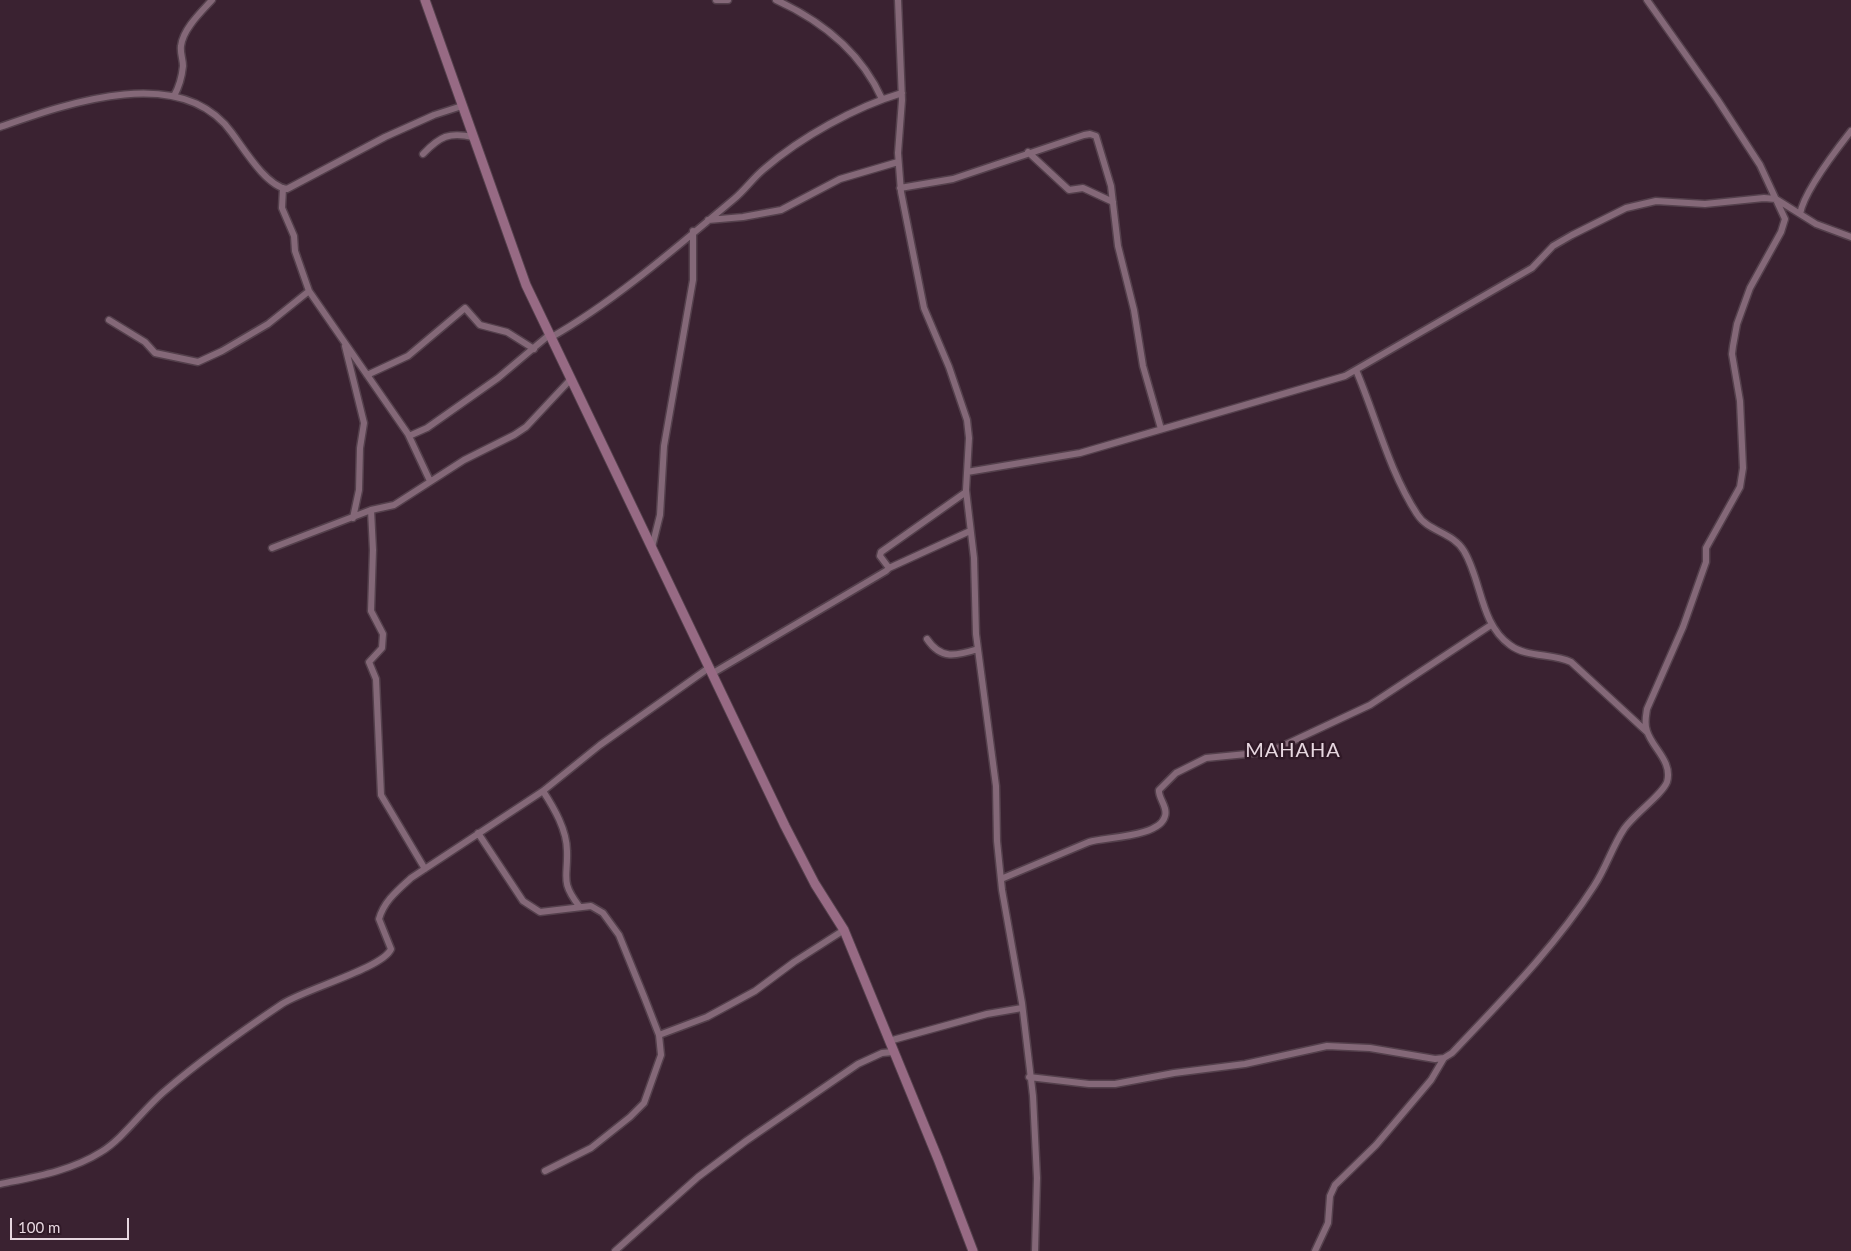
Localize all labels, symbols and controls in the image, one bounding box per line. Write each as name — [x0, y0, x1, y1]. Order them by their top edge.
district label: MAHAHA — [1244, 739, 1342, 763]
scale bar — [12, 1208, 131, 1240]
text: 100 m — [18, 1218, 60, 1236]

